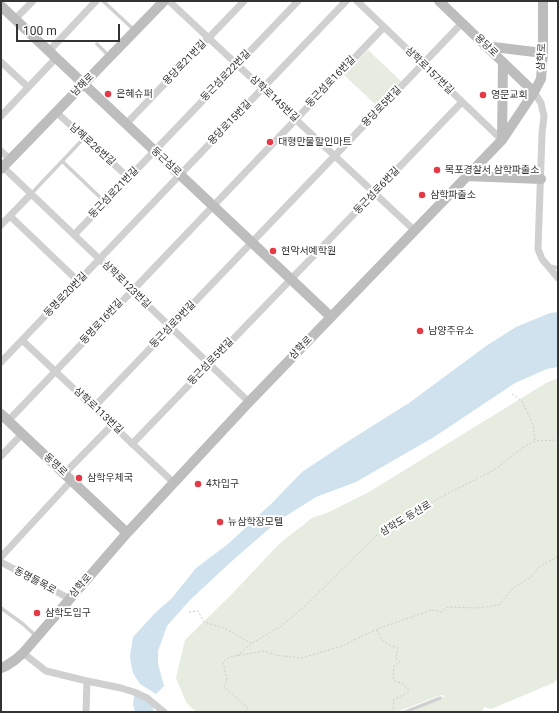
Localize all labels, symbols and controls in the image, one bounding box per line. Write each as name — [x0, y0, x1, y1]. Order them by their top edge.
scale bar — [18, 16, 122, 42]
text: 100 m — [23, 24, 57, 38]
street label: 용당로 — [472, 32, 500, 60]
street label: 용당로21번길 — [161, 38, 209, 88]
street label: 삼학로 — [535, 43, 549, 71]
street label: 삼학로157번길 — [402, 45, 456, 97]
street label: 둥근섬로22번길 — [199, 48, 253, 104]
street label: 둥근섬로16번길 — [304, 54, 358, 110]
street label: 남해로 — [69, 71, 97, 99]
street label: 삼학로145번길 — [247, 73, 301, 125]
street label: 용당로5번길 — [360, 84, 404, 130]
place label: 은혜슈퍼 — [116, 88, 153, 100]
marker: 은혜슈퍼 — [103, 89, 113, 99]
place label: 영문교회 — [491, 89, 528, 101]
marker: 영문교회 — [478, 90, 488, 100]
street label: 용당로15번길 — [206, 98, 254, 148]
street label: 남해로26번길 — [67, 121, 117, 169]
place label: 대형만물할인마트 — [278, 136, 352, 148]
marker: 대형만물할인마트 — [265, 137, 275, 147]
street label: 둥근섬로 — [148, 145, 184, 179]
place label: 목포경찰서 삼학파출소 — [445, 164, 539, 176]
street label: 둥근섬로21번길 — [87, 165, 141, 221]
street label: 둥근섬로6번길 — [352, 165, 402, 217]
marker: 목포경찰서 삼학파출소 — [432, 165, 442, 175]
place label: 삼학파출소 — [430, 189, 476, 201]
marker: 삼학파출소 — [417, 190, 427, 200]
place label: 현악서예학원 — [281, 245, 336, 257]
marker: 현악서예학원 — [268, 246, 278, 256]
street label: 삼학로123번길 — [99, 259, 153, 311]
street label: 동명로20번길 — [42, 270, 90, 320]
street label: 동명로16번길 — [78, 297, 126, 347]
street label: 둥근섬로9번길 — [148, 299, 198, 351]
place label: 남양주유소 — [428, 325, 474, 337]
marker: 남양주유소 — [415, 326, 425, 336]
street label: 삼학로 — [287, 334, 315, 362]
street label: 둥근섬로5번길 — [186, 336, 236, 388]
street label: 삼학로113번길 — [71, 385, 125, 437]
street label: 동명로 — [41, 451, 69, 479]
place label: 삼학우체국 — [87, 472, 133, 484]
marker: 삼학우체국 — [74, 473, 84, 483]
place label: 4차입구 — [206, 478, 239, 490]
marker: 4차입구 — [193, 479, 203, 489]
street label: 삼학도 등산로 — [378, 499, 434, 539]
place label: 뉴삼학장모텔 — [228, 516, 283, 528]
marker: 뉴삼학장모텔 — [215, 517, 225, 527]
street label: 동명들목로 — [12, 565, 58, 597]
street label: 삼학로 — [67, 572, 95, 600]
place label: 삼학도입구 — [45, 607, 91, 619]
marker: 삼학도입구 — [32, 608, 42, 618]

